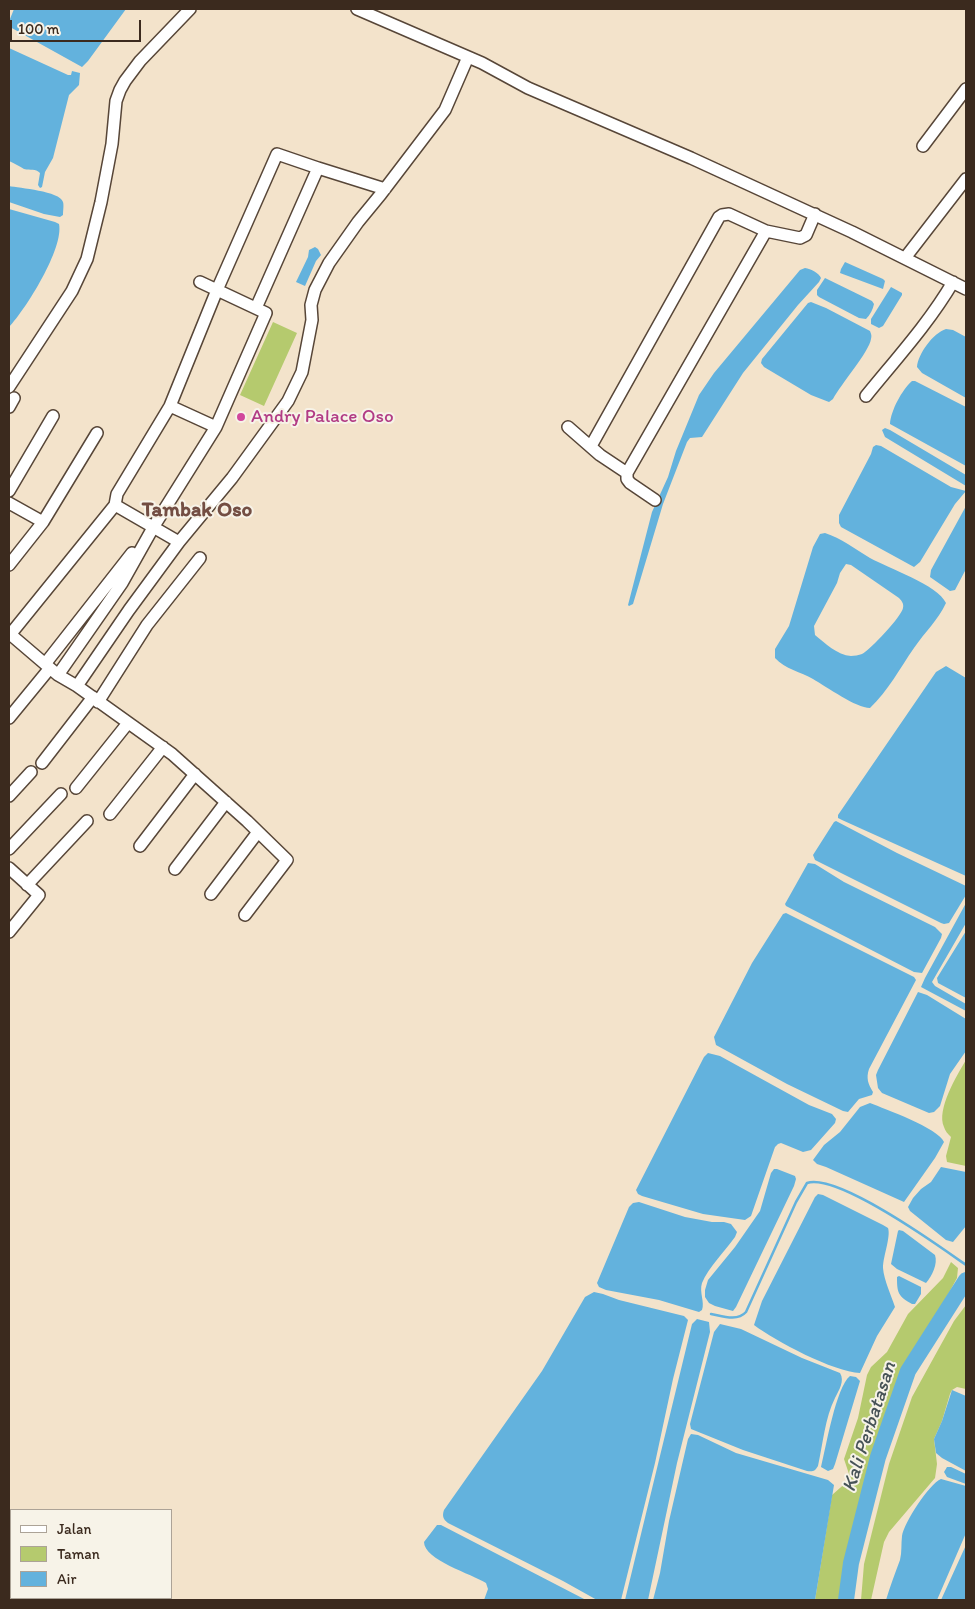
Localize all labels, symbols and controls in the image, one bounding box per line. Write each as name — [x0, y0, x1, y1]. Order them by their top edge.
scale bar — [12, 10, 144, 42]
text: 100 m — [18, 20, 59, 38]
place label: Andry Palace Oso — [251, 406, 394, 428]
marker: Andry Palace Oso — [235, 411, 247, 423]
district label: Tambak Oso — [142, 498, 252, 524]
water label: Kali Perbatasan — [838, 1359, 902, 1495]
legend — [10, 1509, 172, 1599]
text: Jalan — [57, 1520, 91, 1538]
text: Taman — [57, 1545, 100, 1563]
text: Air — [57, 1570, 76, 1588]

